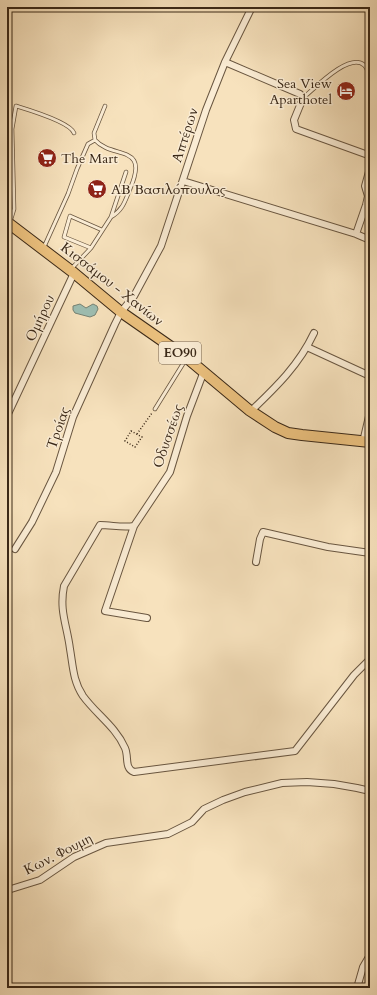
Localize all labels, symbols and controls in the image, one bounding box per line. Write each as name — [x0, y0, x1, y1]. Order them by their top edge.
place label: Sea View Aparthotel — [269, 74, 333, 109]
hotel icon: Sea View Aparthotel — [335, 80, 357, 102]
street label: Απτέρων — [167, 105, 203, 165]
supermarket icon: The Mart — [36, 147, 58, 169]
place label: The Mart — [61, 149, 118, 168]
supermarket icon: ΑΒ Βασιλόπουλος — [86, 178, 108, 200]
place label: ΑΒ Βασιλόπουλος — [111, 180, 226, 199]
street label: Κισσάμου - Χανίων — [57, 238, 167, 330]
street label: Ομήρου — [21, 291, 59, 345]
road number: ΕΟ90 — [159, 342, 201, 364]
street label: Οδυσσέως — [148, 402, 188, 470]
street label: Τροίας — [42, 404, 74, 452]
street label: Κων. Φουμη — [20, 829, 96, 879]

